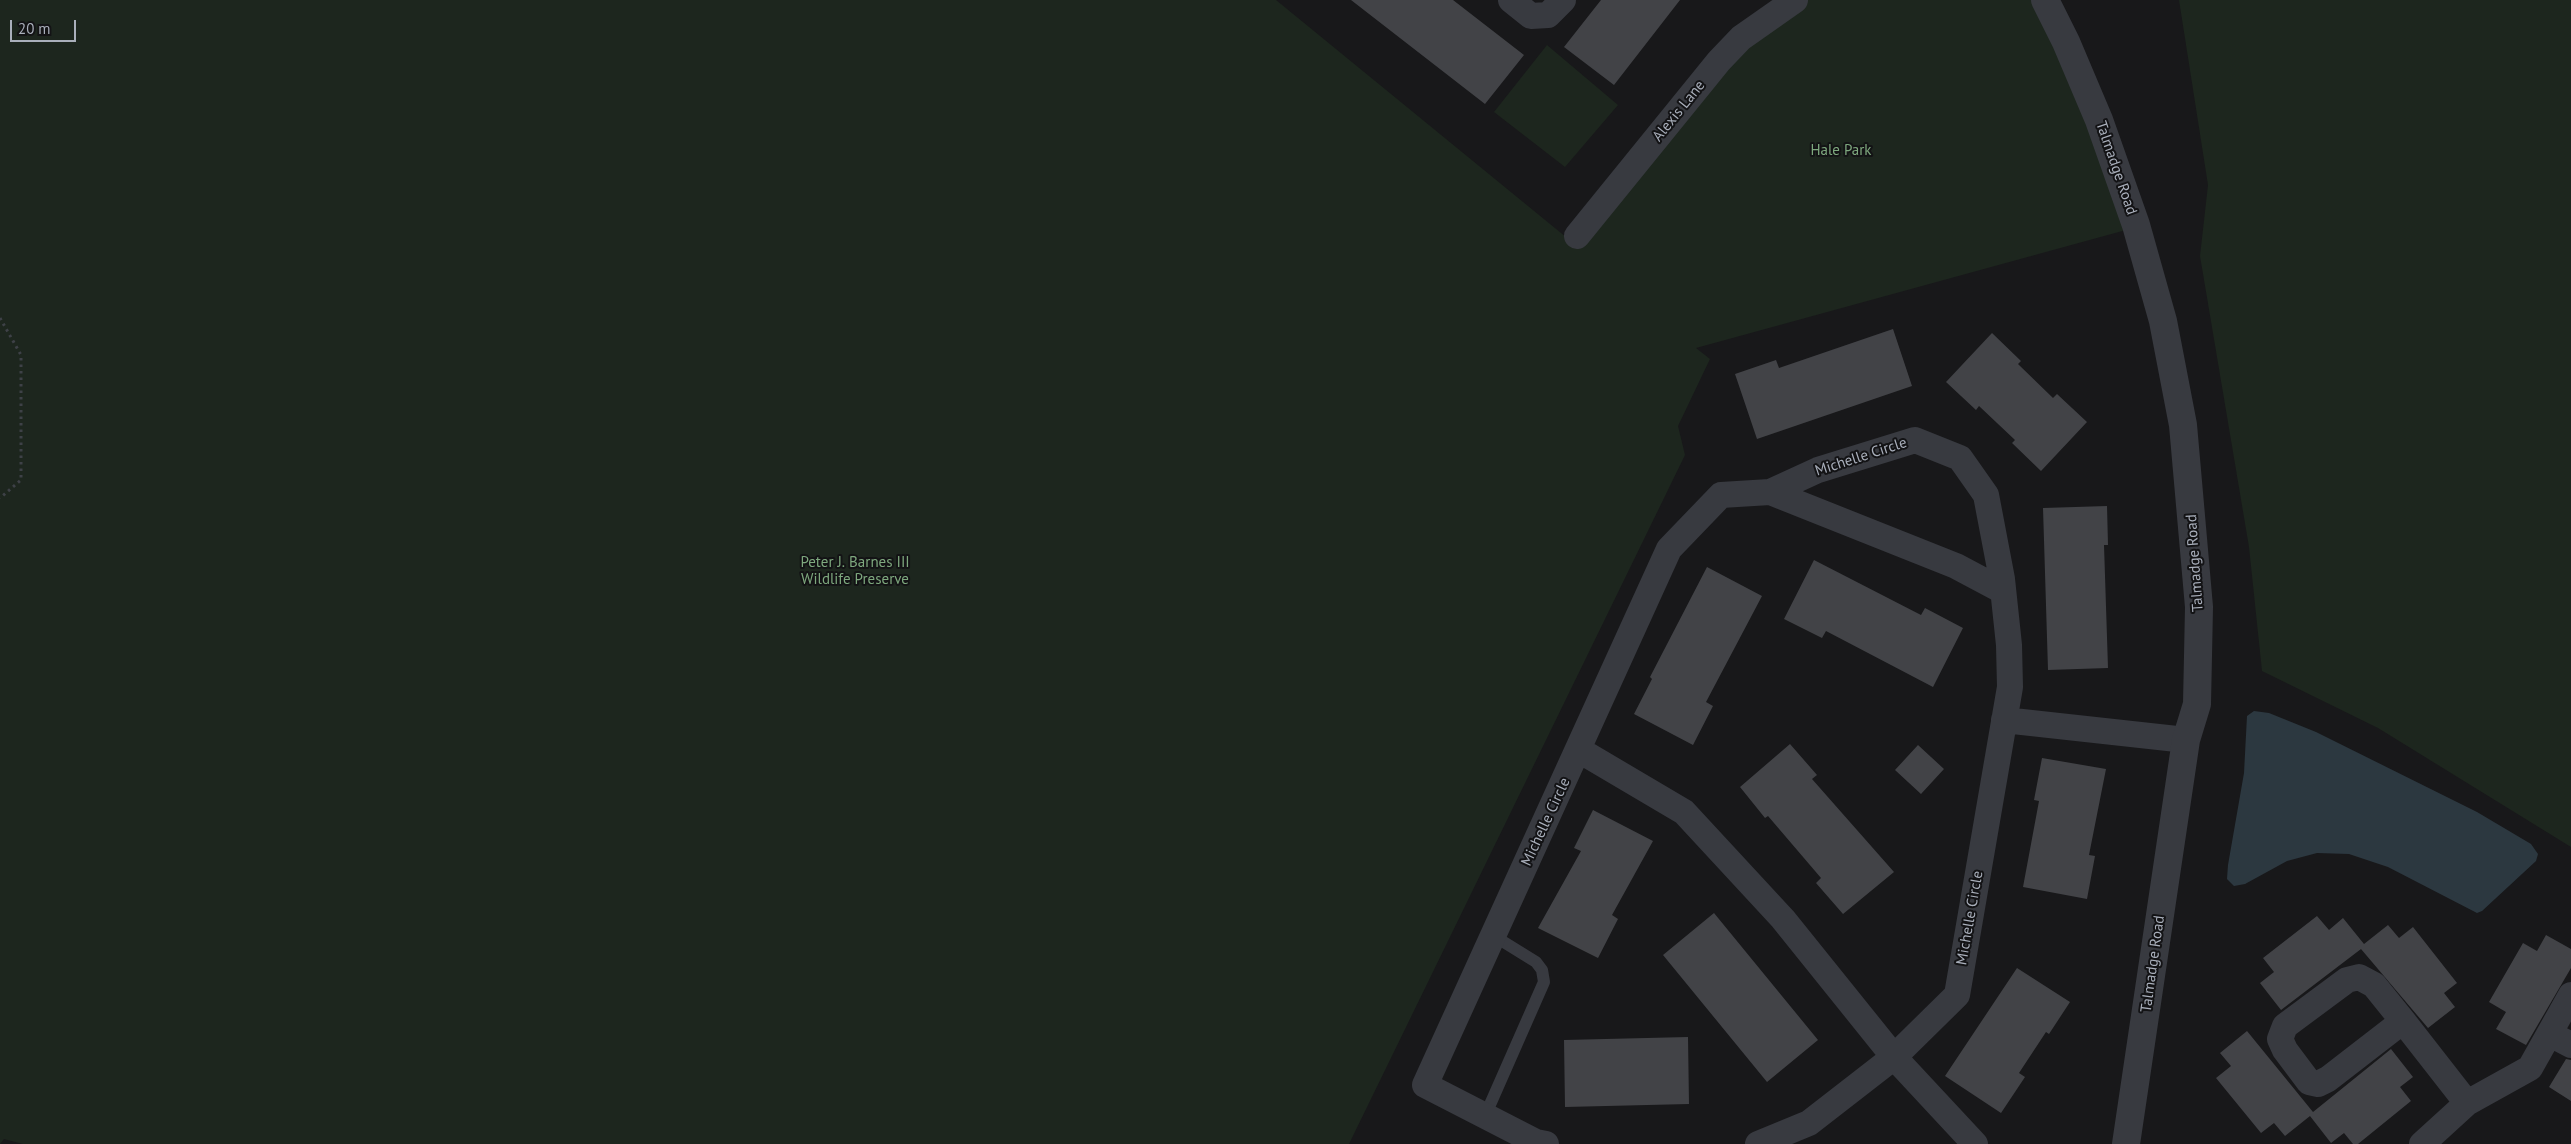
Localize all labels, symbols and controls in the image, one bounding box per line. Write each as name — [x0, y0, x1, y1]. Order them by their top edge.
scale bar — [12, 10, 79, 42]
text: 20 m — [18, 19, 51, 38]
street label: Alexis Lane — [1649, 77, 1709, 145]
street label: Talmadge Road — [2092, 119, 2140, 217]
park label: Hale Park — [1810, 142, 1872, 160]
street label: Michelle Circle — [1813, 434, 1909, 480]
street label: Talmadge Road — [2183, 514, 2207, 612]
park label: Peter J. Barnes III Wildlife Preserve — [800, 554, 910, 589]
street label: Michelle Circle — [1518, 775, 1574, 869]
street label: Michelle Circle — [1953, 870, 1987, 966]
street label: Talmadge Road — [2137, 914, 2169, 1014]

